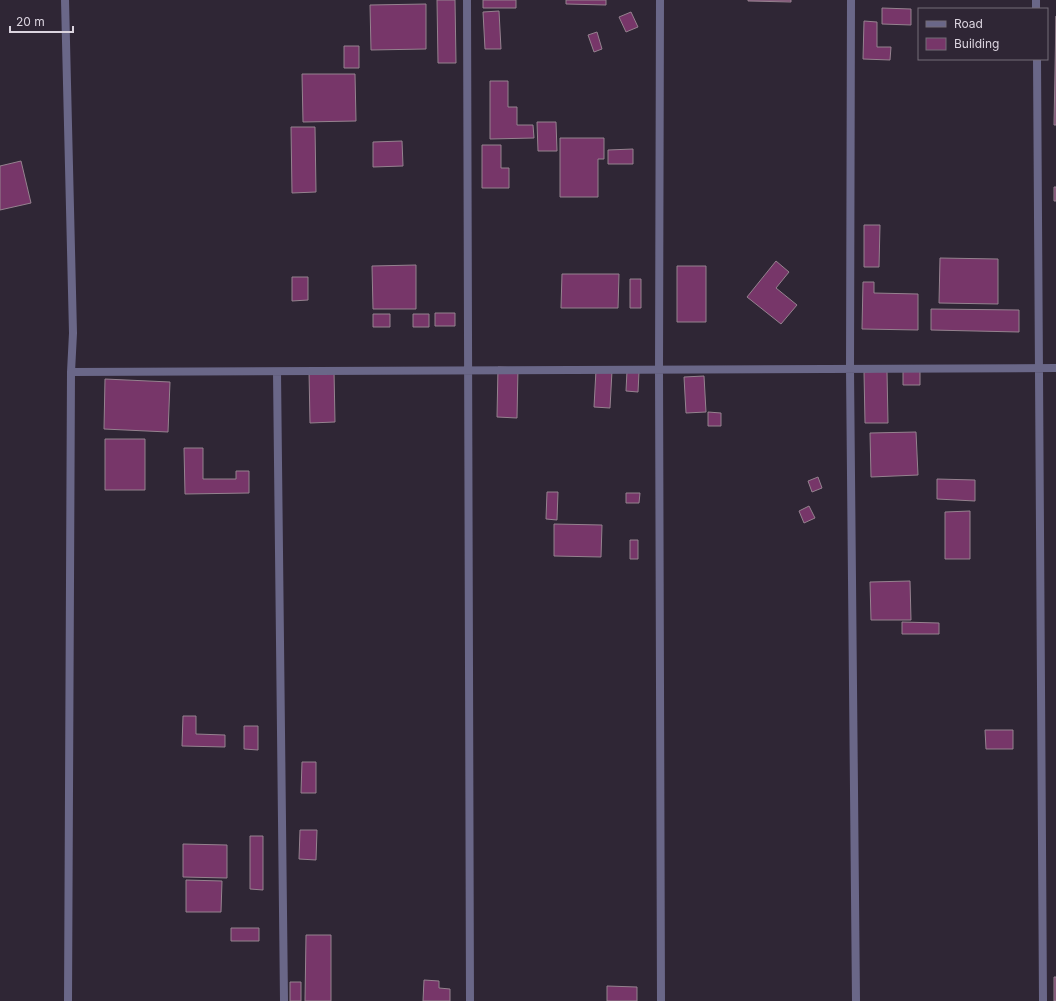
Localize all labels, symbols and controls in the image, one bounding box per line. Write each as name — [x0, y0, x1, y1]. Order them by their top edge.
scale bar — [10, 8, 73, 34]
legend — [918, 8, 1048, 60]
text: 20 m — [16, 14, 45, 29]
text: Road — [954, 16, 983, 31]
text: Building — [954, 36, 999, 51]

